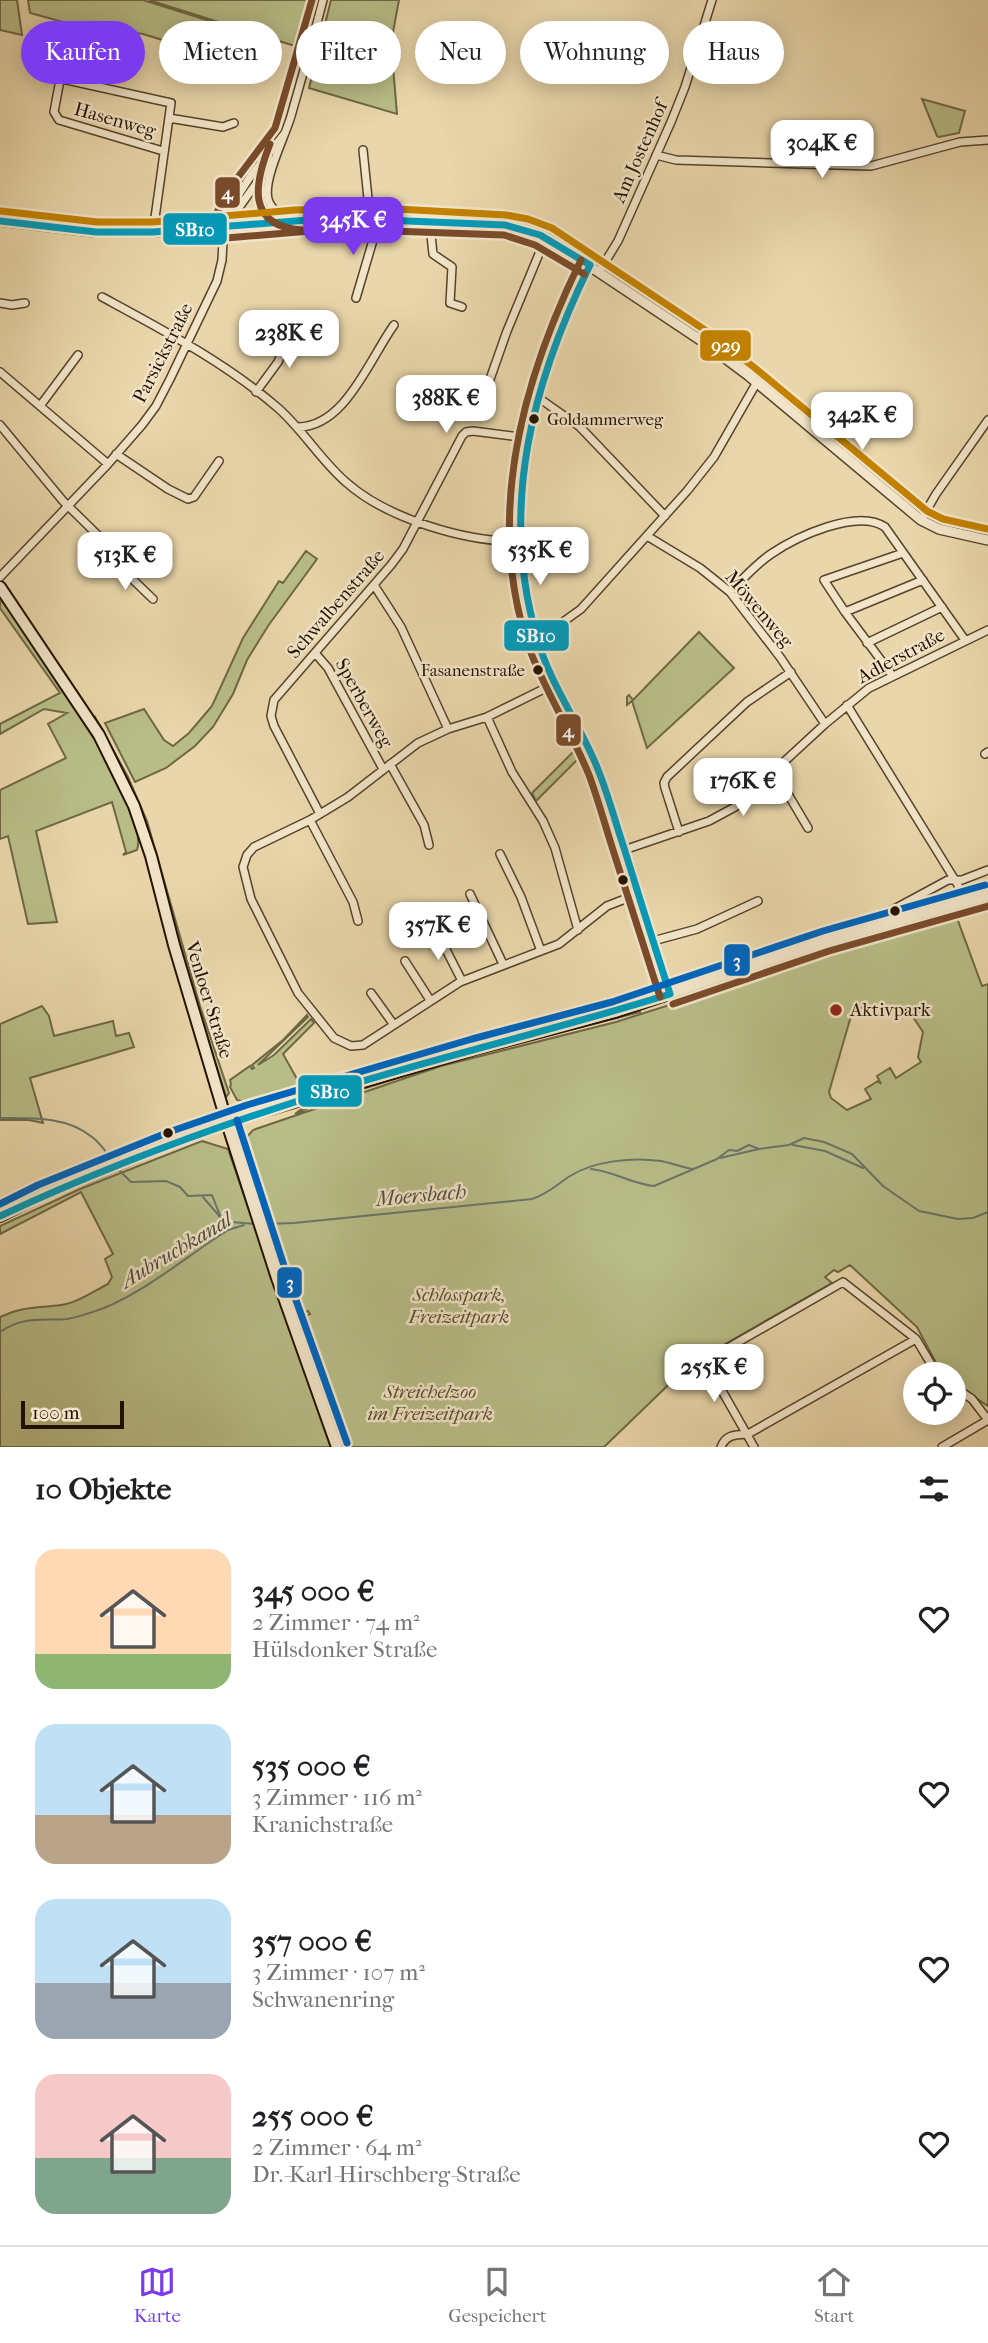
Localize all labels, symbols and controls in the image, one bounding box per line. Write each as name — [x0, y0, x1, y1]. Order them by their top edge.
chip: Kaufen — [21, 21, 145, 84]
chip: Mieten — [159, 21, 282, 84]
chip: Filter — [296, 21, 401, 84]
chip: Neu — [415, 21, 506, 84]
chip: Wohnung — [520, 21, 669, 84]
chip: Haus — [683, 21, 784, 84]
street label: Am Jostenhof — [607, 94, 674, 207]
street label: Hasenweg — [71, 98, 159, 142]
pin: 304K € — [765, 120, 879, 180]
text: 304K € — [787, 129, 857, 156]
line badge: 4 — [214, 176, 241, 209]
text: 4 — [220, 182, 233, 204]
pin: 345K € — [296, 198, 410, 257]
text: 345K € — [319, 206, 387, 233]
line badge: SB10 — [162, 212, 228, 246]
text: SB10 — [175, 219, 215, 241]
street label: Parsickstraße — [128, 299, 198, 407]
pin: 238K € — [232, 310, 346, 370]
text: 238K € — [255, 319, 323, 346]
line badge: 929 — [699, 329, 752, 362]
text: 929 — [710, 335, 741, 357]
pin: 388K € — [389, 376, 503, 435]
text: 388K € — [412, 384, 480, 411]
pin: 342K € — [805, 392, 919, 452]
text: 342K € — [827, 401, 897, 428]
place label: Goldammerweg — [547, 409, 664, 429]
marker: Goldammerweg — [527, 412, 541, 426]
pin: 535K € — [483, 528, 597, 587]
pin: 513K € — [68, 532, 182, 592]
text: 535K € — [508, 536, 572, 563]
text: 513K € — [94, 541, 156, 568]
street label: Schwalbenstraße — [283, 545, 389, 663]
street label: Möwenweg — [721, 566, 798, 653]
line badge: SB10 — [503, 619, 570, 652]
street label: Adlerstraße — [853, 624, 948, 689]
text: SB10 — [516, 625, 556, 647]
street label: Sperberweg — [331, 655, 398, 752]
place label: Fasanenstraße — [421, 660, 526, 680]
marker: Fasanenstraße — [531, 663, 545, 677]
line badge: 4 — [555, 713, 582, 747]
text: 4 — [561, 720, 574, 742]
pin: 176K € — [686, 758, 800, 818]
text: 176K € — [709, 767, 777, 794]
unlabelled marker — [616, 873, 630, 887]
pin: 357K € — [381, 902, 495, 962]
unlabelled marker — [888, 904, 902, 918]
text: 357K € — [405, 911, 471, 938]
street label: Venloer Straße — [180, 938, 237, 1061]
line badge: 3 — [723, 943, 751, 977]
text: 3 — [733, 950, 741, 972]
place label: Aktivpark — [849, 999, 931, 1021]
marker: Aktivpark — [828, 1002, 844, 1018]
line badge: SB10 — [297, 1074, 363, 1108]
text: SB10 — [310, 1081, 350, 1103]
unlabelled marker — [161, 1126, 175, 1140]
water label: Moersbach — [373, 1179, 467, 1211]
water label: Aubruchkanal — [114, 1206, 238, 1294]
line badge: 3 — [276, 1266, 303, 1299]
text: 3 — [286, 1272, 294, 1294]
park label: Schlosspark, Freizeitpark — [408, 1284, 509, 1328]
pin: 255K € — [657, 1344, 771, 1404]
text: 255K € — [681, 1353, 747, 1380]
map controls — [903, 1362, 966, 1425]
button: locate — [903, 1362, 966, 1425]
park label: Streichelzoo im Freizeitpark — [367, 1381, 493, 1425]
scale bar — [21, 1398, 124, 1430]
text: 100 m — [32, 1402, 80, 1424]
icon: filters — [915, 1470, 953, 1508]
text: 10 Objekte — [35, 1472, 171, 1507]
text: 345 000 € — [252, 1574, 375, 1609]
icon: home — [91, 1577, 175, 1661]
icon: heart — [915, 1600, 953, 1638]
text: 2 Zimmer · 74 m² — [252, 1609, 420, 1636]
text: Hülsdonker Straße — [252, 1636, 437, 1663]
text: 535 000 € — [252, 1749, 371, 1784]
icon: home — [91, 1752, 175, 1836]
icon: heart — [915, 1775, 953, 1813]
text: 3 Zimmer · 116 m² — [252, 1784, 422, 1811]
text: Kranichstraße — [252, 1811, 393, 1838]
text: 357 000 € — [252, 1924, 372, 1959]
icon: home — [91, 1927, 175, 2011]
icon: heart — [915, 1950, 953, 1988]
text: 3 Zimmer · 107 m² — [252, 1959, 425, 1986]
text: Schwanenring — [252, 1986, 394, 2013]
text: 255 000 € — [252, 2099, 374, 2134]
icon: home — [91, 2102, 175, 2186]
icon: heart — [915, 2125, 953, 2163]
text: 2 Zimmer · 64 m² — [252, 2134, 421, 2161]
text: Dr.-Karl-Hirschberg-Straße — [252, 2161, 521, 2188]
tab: Karte — [134, 2263, 181, 2327]
tab: Gespeichert — [448, 2263, 547, 2327]
tab: Start — [814, 2263, 854, 2327]

